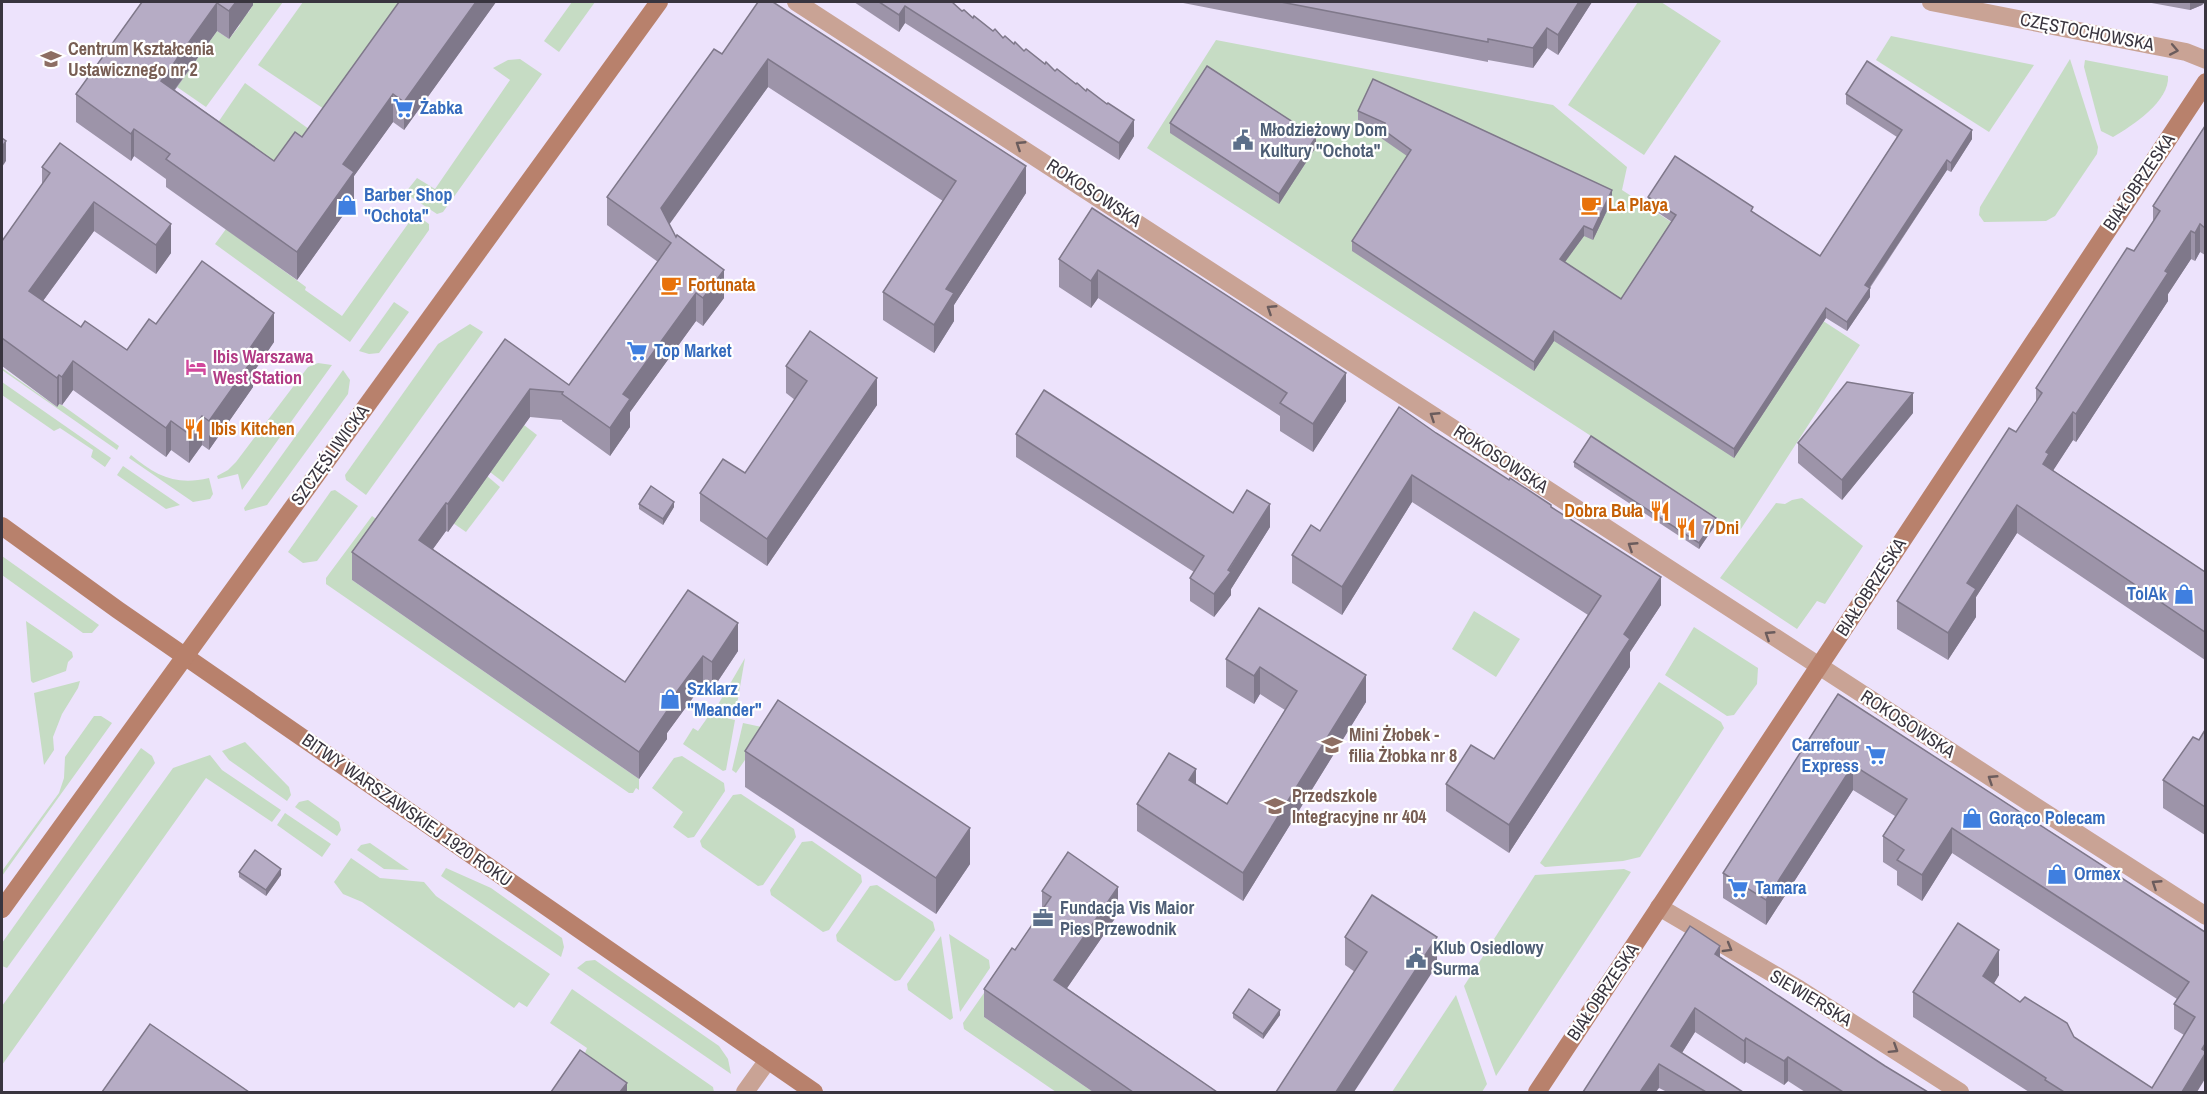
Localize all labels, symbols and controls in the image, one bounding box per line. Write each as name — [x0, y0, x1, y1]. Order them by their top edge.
street label: CZĘSTOCHOWSKA — [2018, 6, 2156, 57]
place label: Centrum Kształcenia Ustawicznego nr 2 — [68, 36, 215, 82]
one-way arrow — [2169, 43, 2179, 56]
school or university icon: Centrum Kształcenia Ustawicznego nr 2 — [39, 47, 63, 71]
place label: Żabka — [420, 95, 463, 120]
supermarket icon: Żabka — [391, 96, 415, 120]
place label: Młodzieżowy Dom Kultury "Ochota" — [1260, 117, 1387, 163]
public building icon: Młodzieżowy Dom Kultury "Ochota" — [1231, 128, 1255, 152]
street label: BIAŁOBRZESKA — [2097, 128, 2180, 235]
one-way arrow — [1016, 141, 1027, 152]
street label: ROKOSOWSKA — [1042, 153, 1147, 233]
place label: Barber Shop "Ochota" — [364, 182, 453, 228]
place label: La Playa — [1608, 192, 1669, 217]
shop icon: Barber Shop "Ochota" — [335, 193, 359, 217]
cafe icon: La Playa — [1579, 193, 1603, 217]
place label: Fortunata — [688, 272, 756, 297]
cafe icon: Fortunata — [659, 273, 683, 297]
one-way arrow — [1267, 304, 1277, 316]
place label: Top Market — [654, 338, 732, 363]
supermarket icon: Top Market — [625, 339, 649, 363]
place label: Ibis Warszawa West Station — [213, 344, 314, 390]
hotel icon: Ibis Warszawa West Station — [184, 355, 208, 379]
street label: SZCZĘŚLIWICKA — [285, 399, 375, 510]
one-way arrow — [1430, 412, 1441, 423]
place label: Ibis Kitchen — [211, 416, 295, 441]
restaurant icon: Ibis Kitchen — [182, 417, 206, 441]
street label: ROKOSOWSKA — [1449, 419, 1554, 499]
place label: Dobra Buła — [1564, 498, 1644, 523]
restaurant icon: Dobra Buła — [1648, 499, 1672, 523]
place label: 7 Dni — [1703, 515, 1739, 540]
restaurant icon: 7 Dni — [1674, 516, 1698, 540]
street label: BIAŁOBRZESKA — [1829, 533, 1912, 641]
one-way arrow — [1628, 542, 1639, 553]
place label: TolAk — [2127, 581, 2168, 606]
shop icon: TolAk — [2172, 582, 2196, 606]
one-way arrow — [1764, 631, 1775, 642]
place label: Szklarz "Meander" — [687, 676, 762, 722]
street label: ROKOSOWSKA — [1856, 684, 1961, 764]
shop icon: Szklarz "Meander" — [658, 687, 682, 711]
place label: Mini Żłobek - filia Żłobka nr 8 — [1349, 722, 1457, 768]
street label: BITWY WARSZAWSKIEJ 1920 ROKU — [297, 727, 517, 892]
place label: Carrefour Express — [1792, 732, 1859, 778]
school or university icon: Mini Żłobek - filia Żłobka nr 8 — [1320, 733, 1344, 757]
supermarket icon: Carrefour Express — [1864, 743, 1888, 767]
one-way arrow — [1988, 775, 1999, 786]
place label: Przedszkole Integracyjne nr 404 — [1292, 783, 1427, 829]
school or university icon: Przedszkole Integracyjne nr 404 — [1263, 794, 1287, 818]
place label: Gorąco Polecam — [1989, 805, 2106, 830]
shop icon: Gorąco Polecam — [1960, 806, 1984, 830]
place label: Ormex — [2074, 861, 2122, 886]
shop icon: Ormex — [2045, 862, 2069, 886]
place label: Tamara — [1755, 875, 1807, 900]
supermarket icon: Tamara — [1726, 876, 1750, 900]
one-way arrow — [2152, 880, 2162, 892]
place label: Fundacja Vis Maior Pies Przewodnik — [1060, 895, 1195, 941]
office icon: Fundacja Vis Maior Pies Przewodnik — [1031, 906, 1055, 930]
place label: Klub Osiedlowy Surma — [1433, 935, 1545, 981]
street label: BIAŁOBRZESKA — [1561, 938, 1644, 1045]
one-way arrow — [1721, 941, 1732, 952]
public building icon: Klub Osiedlowy Surma — [1404, 946, 1428, 970]
street label: SIEWIERSKA — [1765, 963, 1857, 1032]
one-way arrow — [1888, 1042, 1898, 1054]

